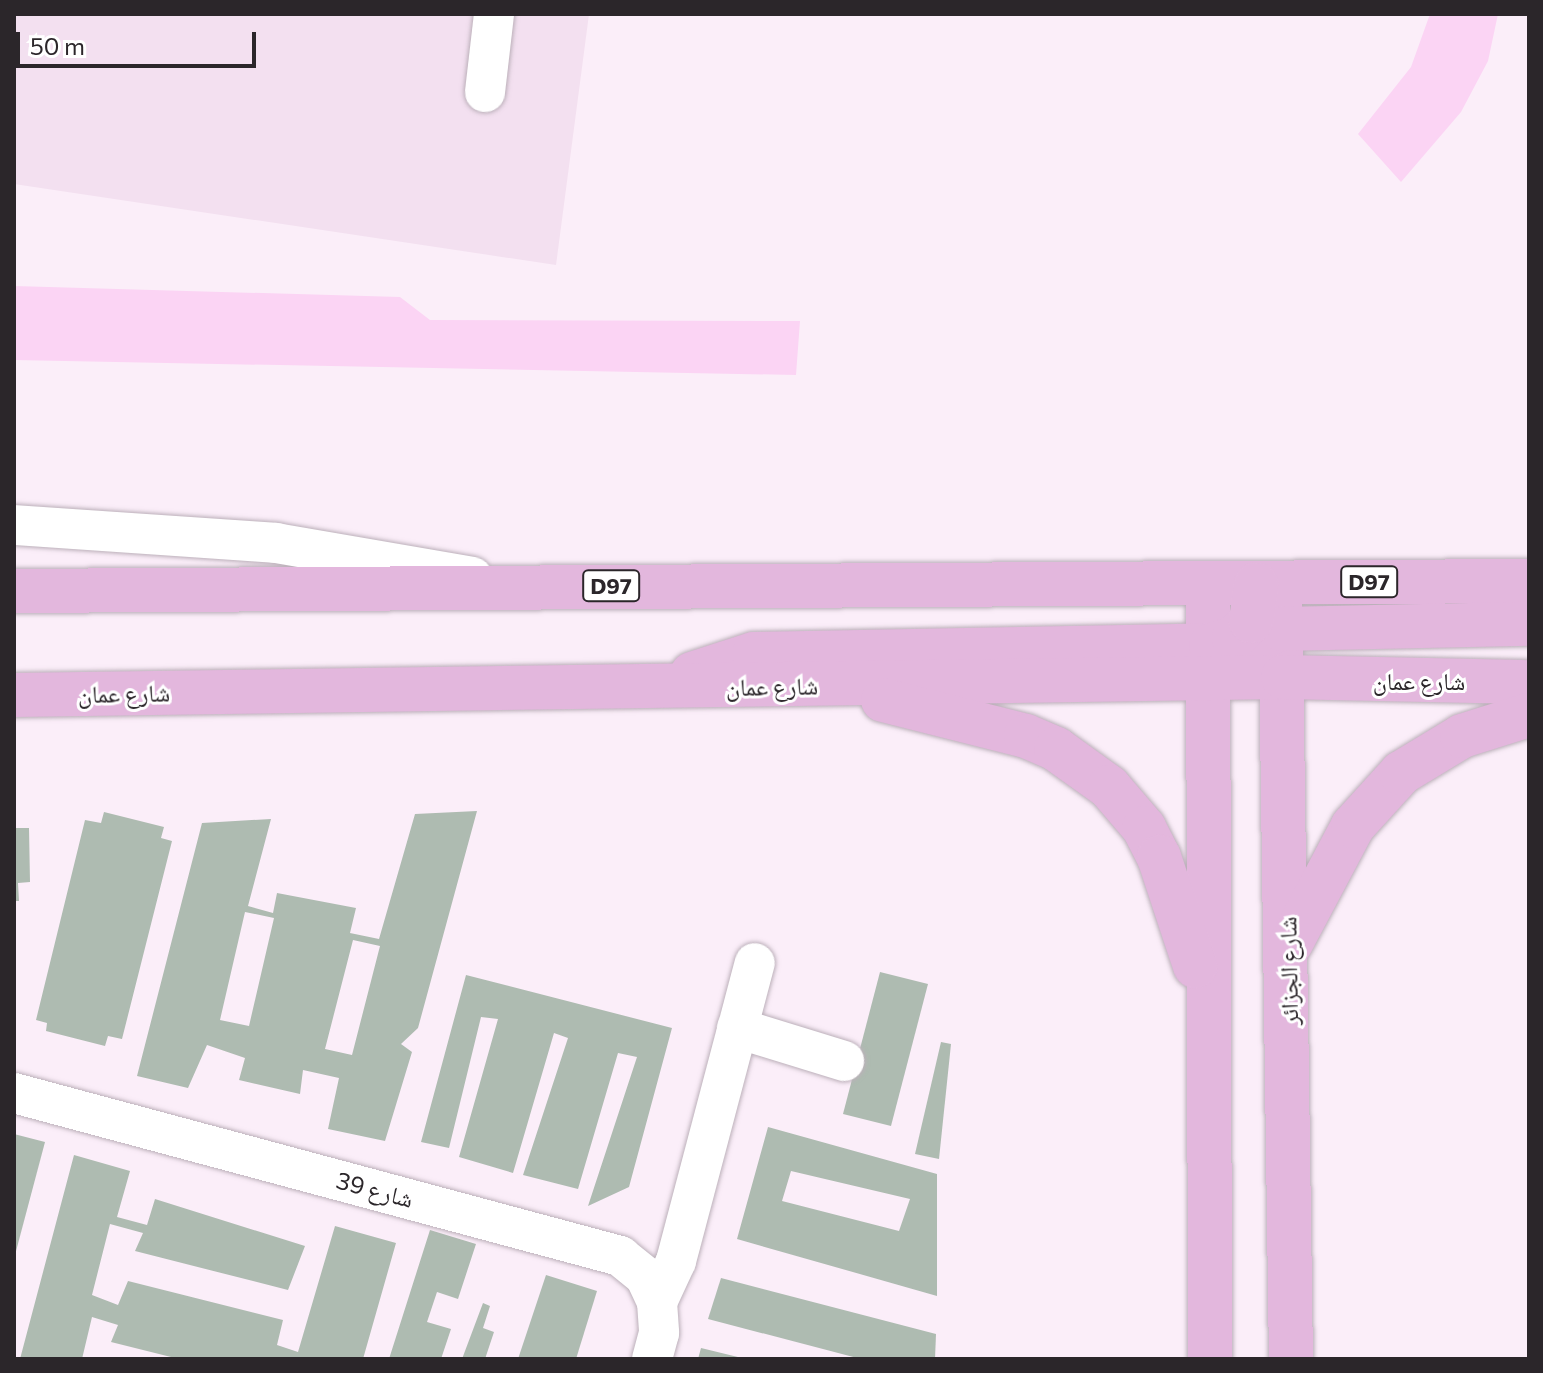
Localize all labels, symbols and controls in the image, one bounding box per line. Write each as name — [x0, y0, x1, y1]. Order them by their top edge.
scale bar — [20, 16, 260, 66]
text: 50 m — [30, 31, 85, 60]
road number: D97 — [1339, 564, 1399, 600]
road number: D97 — [581, 568, 641, 604]
street label: شارع عمان — [1373, 667, 1465, 695]
street label: شارع عمان — [726, 671, 818, 701]
street label: شارع عمان — [78, 678, 170, 708]
street label: شارع الجزائر — [1273, 916, 1303, 1026]
street label: شارع 39 — [333, 1165, 417, 1213]

